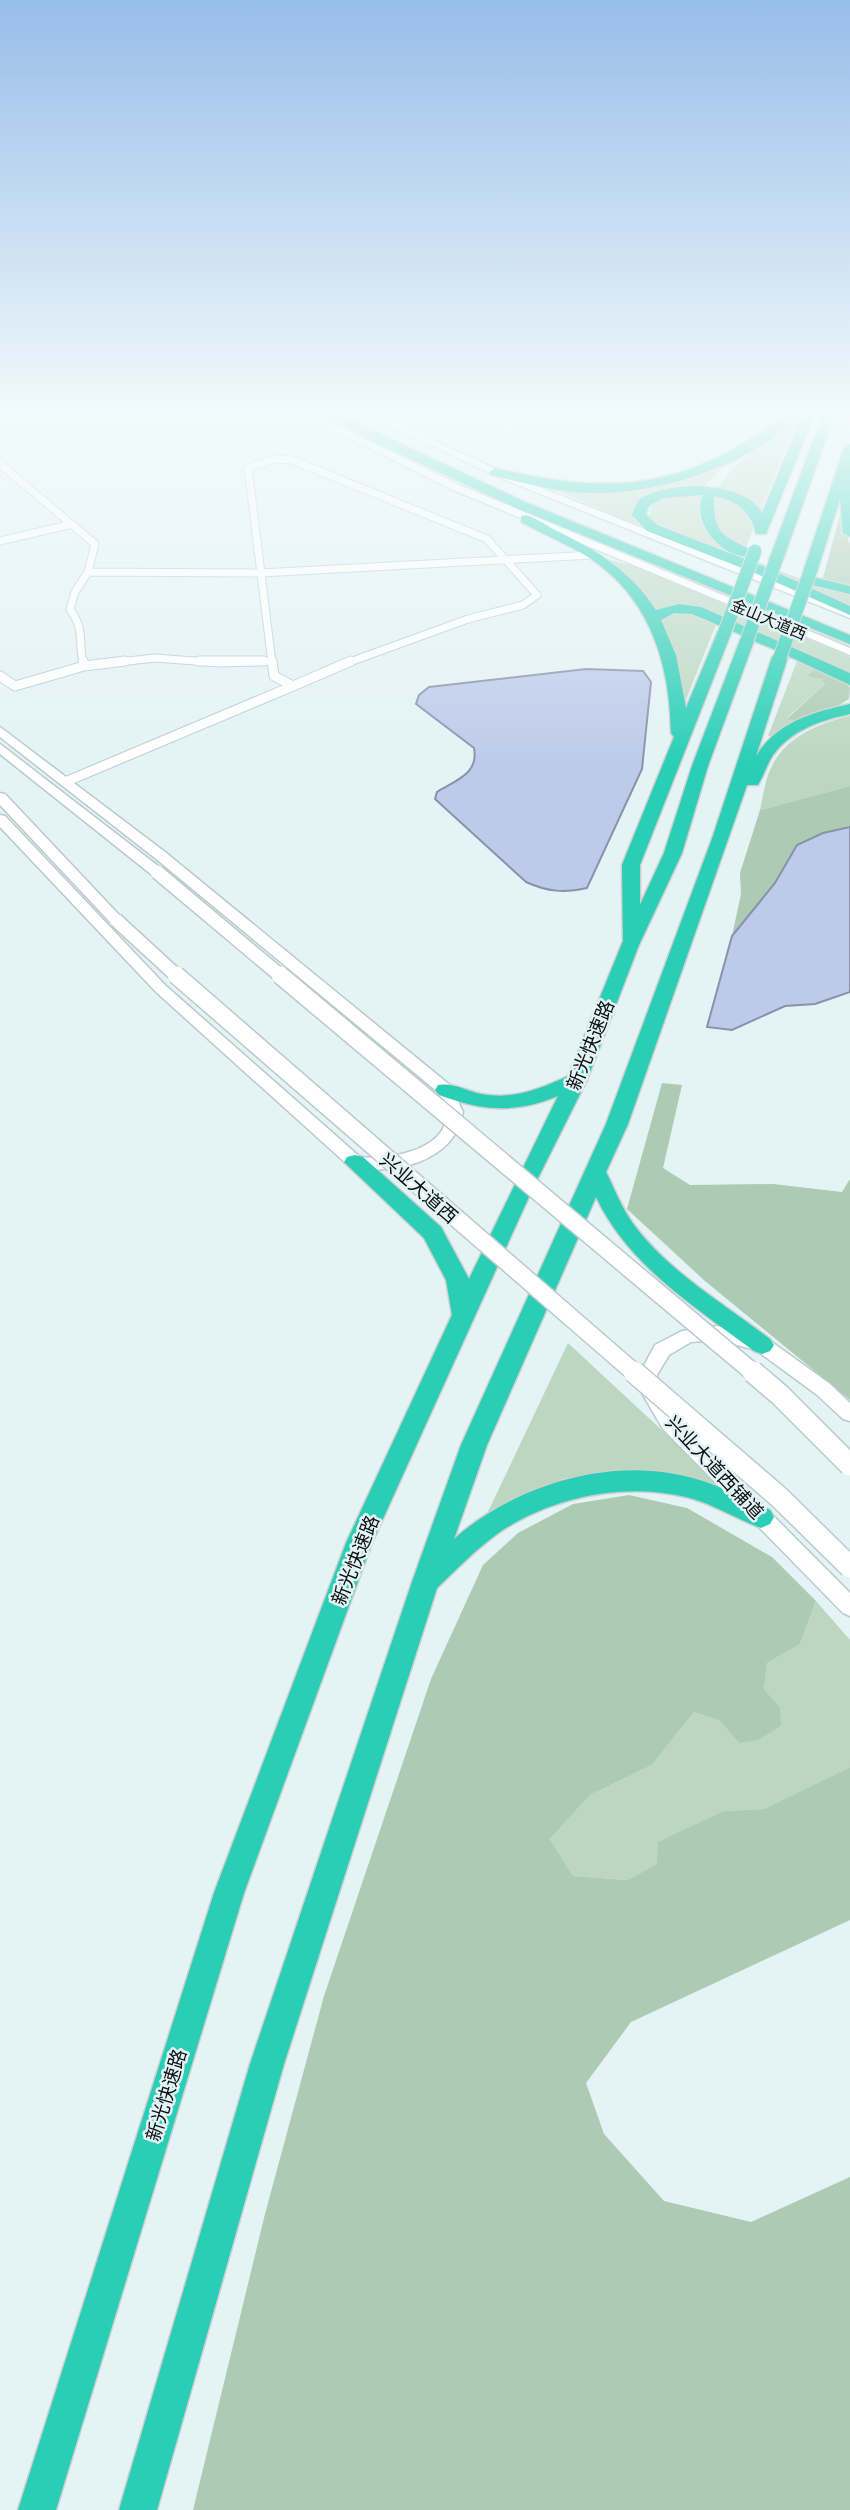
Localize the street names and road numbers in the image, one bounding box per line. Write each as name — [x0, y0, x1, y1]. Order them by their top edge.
street label: 金山大道西 — [727, 592, 811, 646]
street label: 新光快速路 — [558, 995, 621, 1094]
street label: 兴业大道西 — [374, 1146, 465, 1230]
street label: 兴业大道西铺道 — [659, 1408, 771, 1525]
street label: 新光快速路 — [323, 1510, 386, 1609]
street label: 新光快速路 — [138, 2045, 193, 2145]

